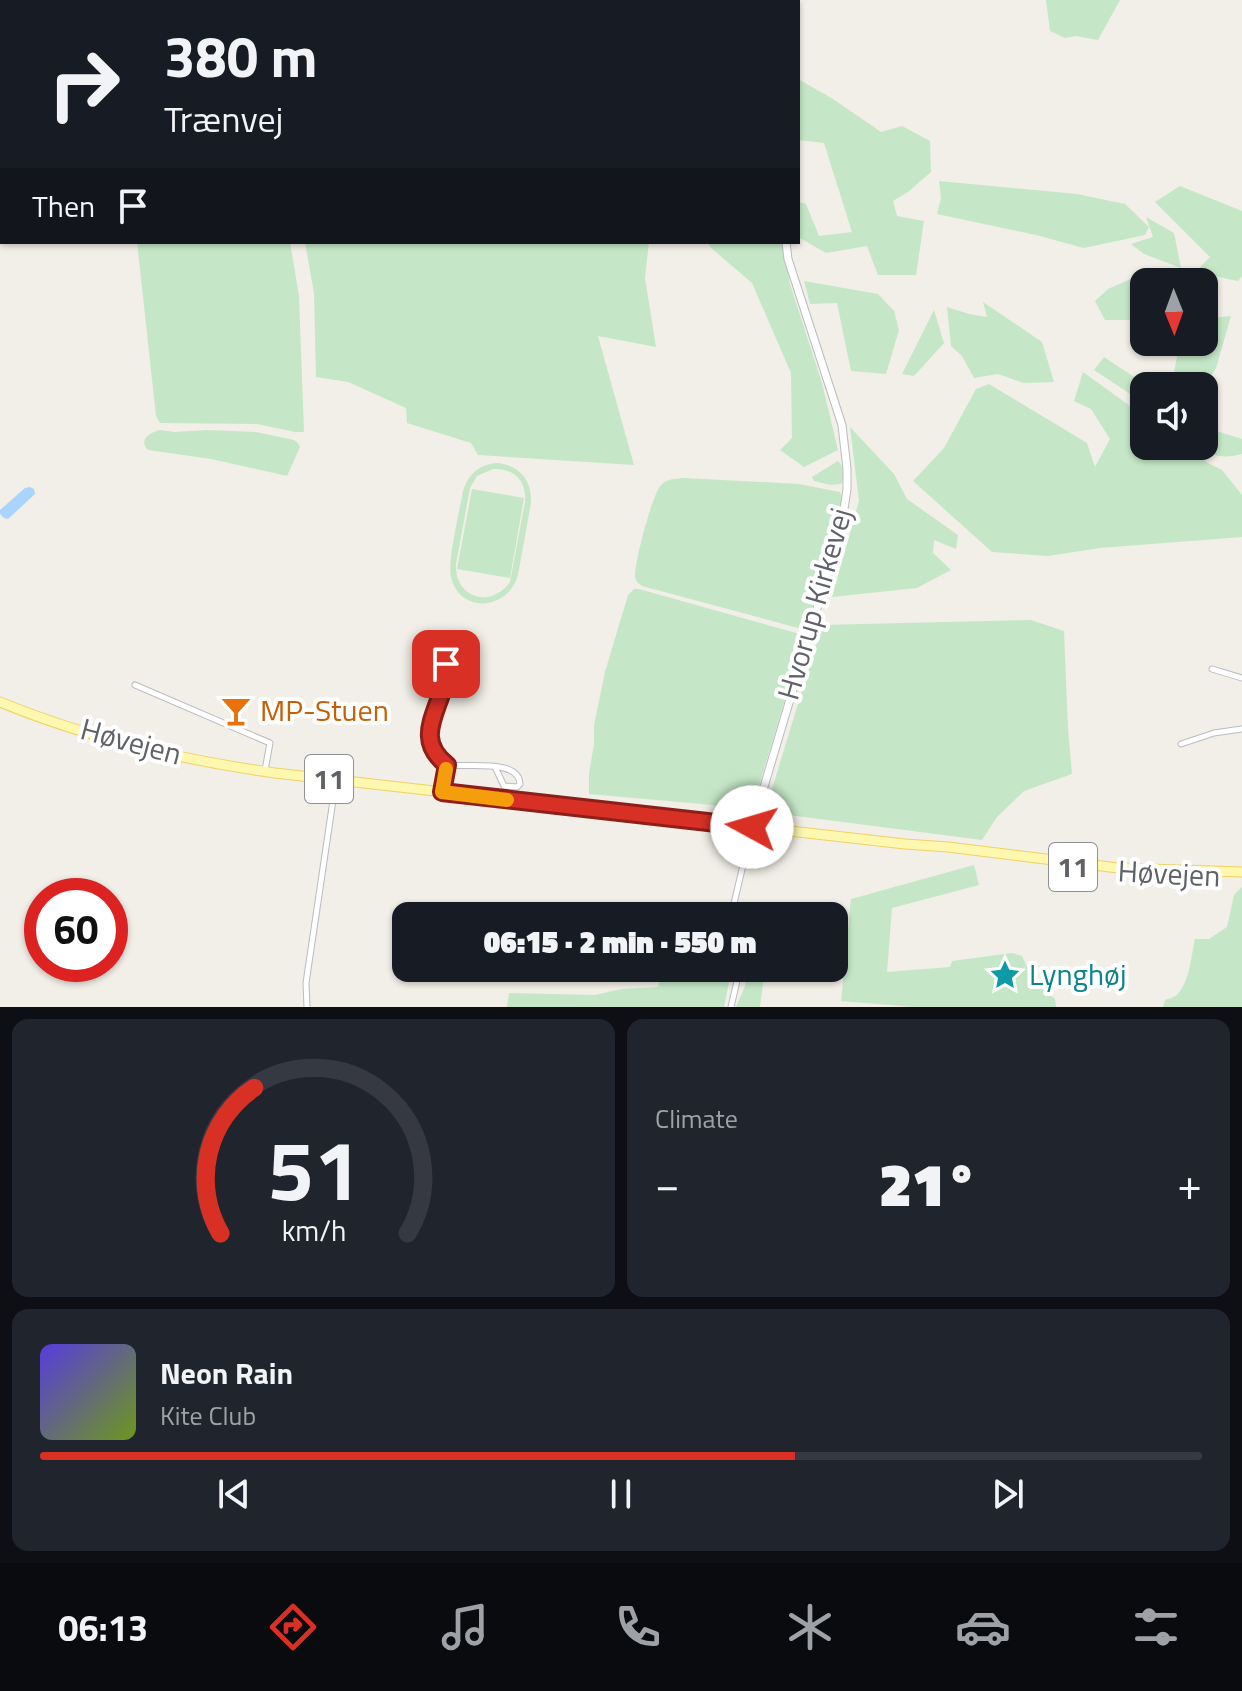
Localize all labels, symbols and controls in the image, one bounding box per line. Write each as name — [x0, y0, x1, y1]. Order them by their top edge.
text: 380 m — [164, 14, 317, 99]
icon: right — [32, 32, 136, 136]
text: Trænvej — [164, 91, 283, 146]
text: Then — [32, 183, 95, 229]
icon: arrive — [111, 184, 155, 228]
north arrow — [1130, 268, 1218, 356]
map controls — [1130, 268, 1218, 460]
button: sound — [1130, 372, 1218, 460]
street label: Hvorup Kirkevej — [765, 502, 863, 705]
pin — [412, 630, 480, 698]
icon: arrive — [424, 642, 468, 686]
place label: MP-Stuen — [260, 687, 389, 733]
bar icon: MP-Stuen — [219, 694, 253, 728]
street label: Høvejen — [76, 706, 187, 777]
road number: 11 — [305, 755, 353, 803]
position arrow — [710, 785, 794, 869]
road number: 11 — [1049, 843, 1097, 891]
street label: Høvejen — [1117, 847, 1222, 899]
speed limit sign: 60 — [24, 878, 128, 982]
text: 06:15 · 2 min · 550 m — [484, 919, 756, 965]
place label: Lynghøj — [1029, 951, 1127, 997]
place icon: Lynghøj — [988, 958, 1022, 992]
text: Climate — [655, 1099, 738, 1138]
text: 51 — [267, 1106, 360, 1232]
text: 21° — [879, 1138, 978, 1229]
text: − — [655, 1150, 680, 1217]
text: + — [1177, 1150, 1202, 1217]
text: km/h — [281, 1209, 346, 1252]
text: Neon Rain — [160, 1350, 293, 1396]
text: Kite Club — [160, 1396, 256, 1435]
icon: previous — [212, 1472, 256, 1516]
icon: pause — [599, 1472, 643, 1516]
icon: next — [986, 1472, 1030, 1516]
icon: directions — [265, 1599, 321, 1655]
icon: music — [437, 1599, 493, 1655]
icon: phone — [610, 1599, 666, 1655]
icon: climate — [782, 1599, 838, 1655]
icon: car — [955, 1599, 1011, 1655]
icon: filters — [1128, 1599, 1184, 1655]
text: 06:13 — [58, 1600, 148, 1655]

